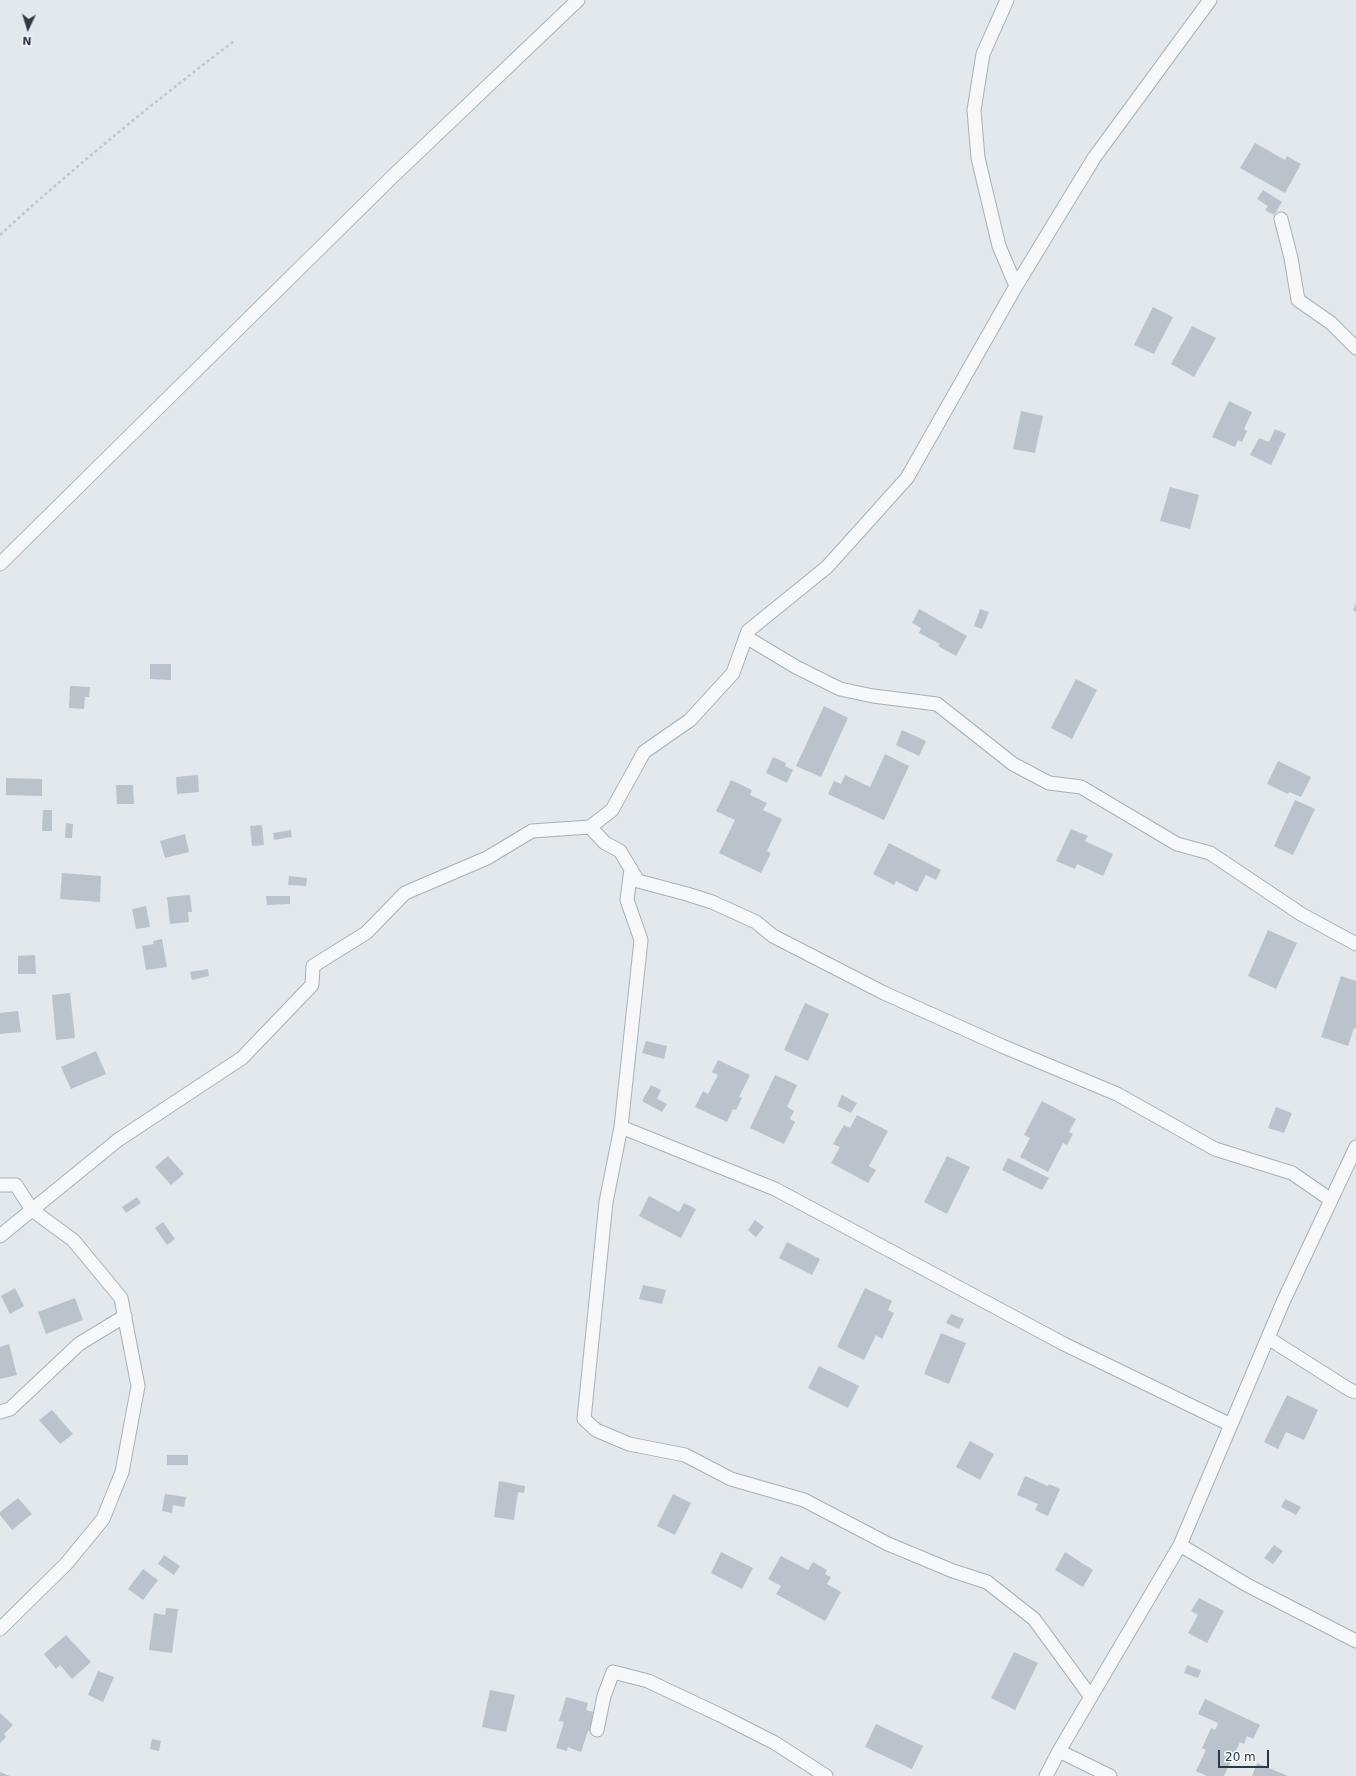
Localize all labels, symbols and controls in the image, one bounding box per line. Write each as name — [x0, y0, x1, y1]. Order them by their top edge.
north arrow — [8, 8, 48, 48]
text: N — [22, 34, 32, 47]
scale bar — [1220, 1742, 1271, 1768]
text: 20 m — [1225, 1750, 1256, 1764]

